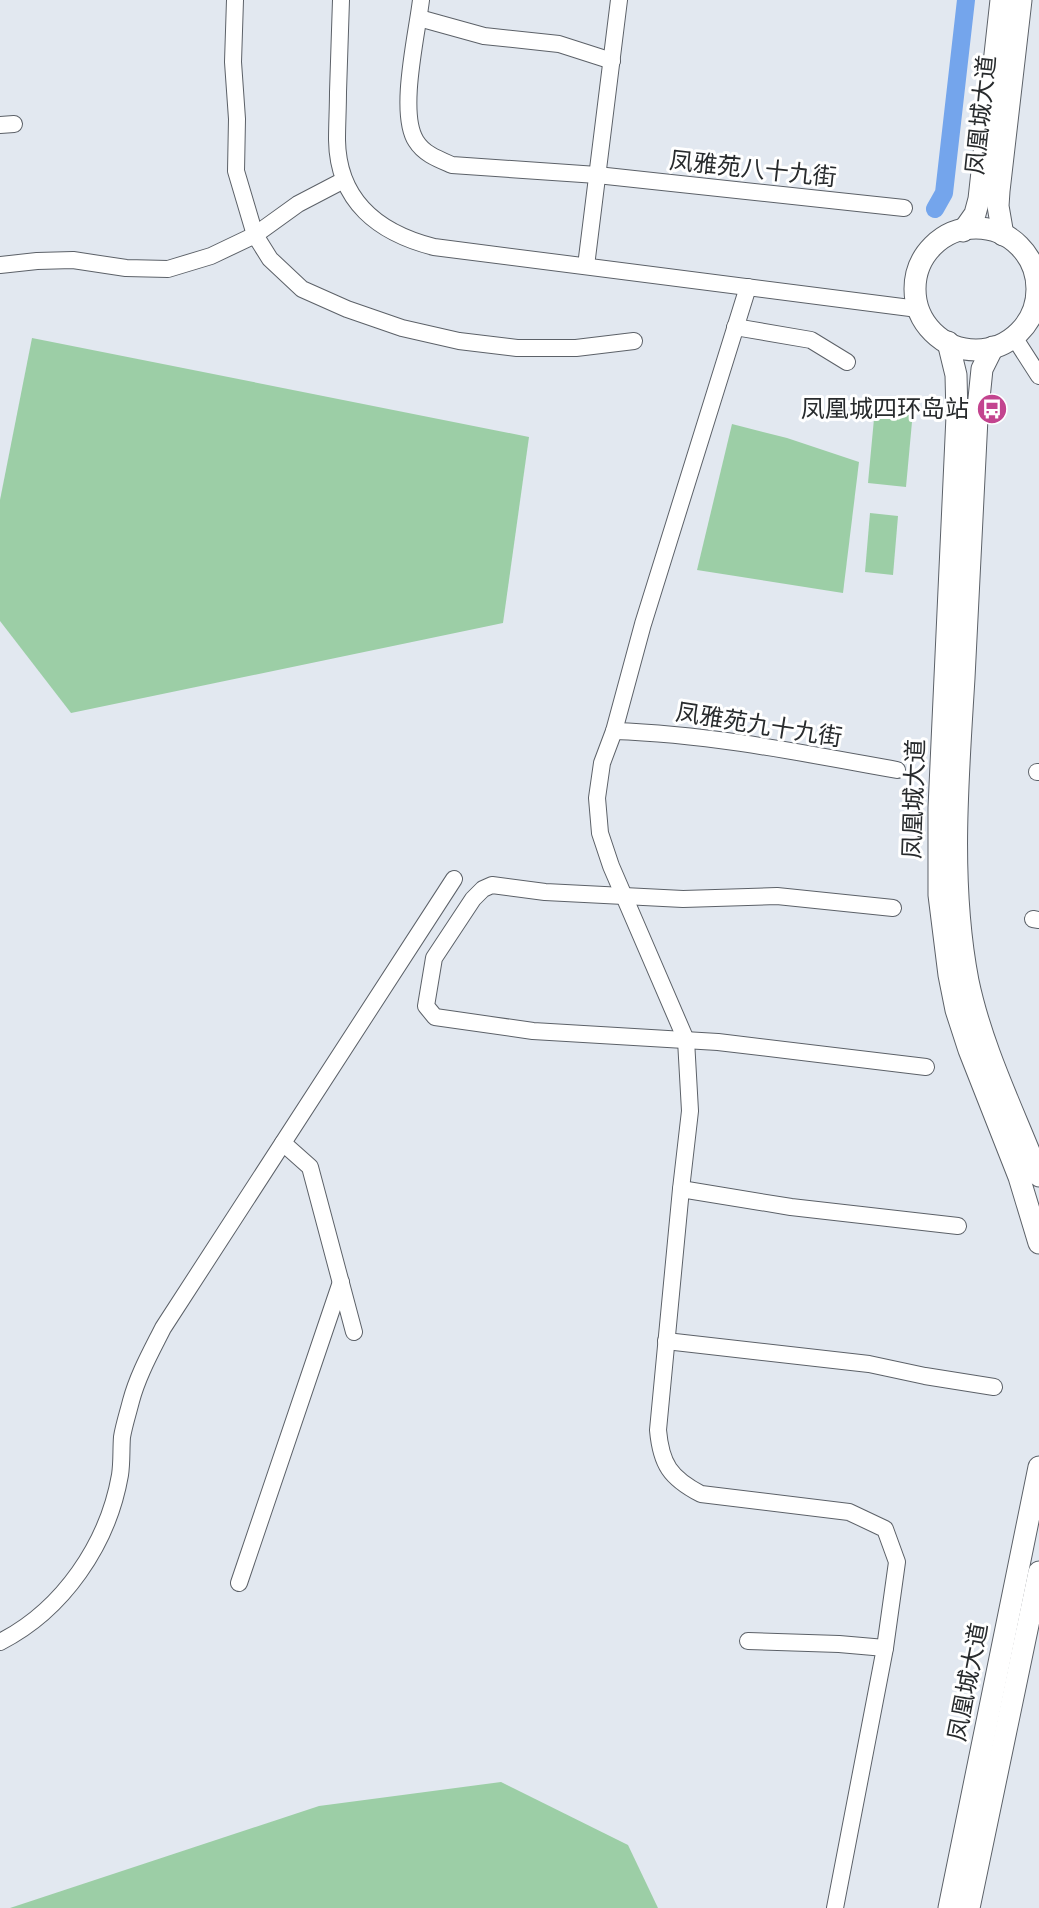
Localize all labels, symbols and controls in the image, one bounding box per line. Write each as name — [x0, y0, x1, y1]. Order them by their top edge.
street label: 凤凰城大道 — [960, 54, 1001, 176]
street label: 凤雅苑八十九街 — [668, 145, 838, 192]
bus stop icon: 凤凰城四环岛站 — [975, 392, 1009, 426]
place label: 凤凰城四环岛站 — [801, 394, 969, 423]
street label: 凤雅苑九十九街 — [674, 697, 844, 752]
street label: 凤凰城大道 — [897, 739, 930, 859]
street label: 凤凰城大道 — [942, 1620, 993, 1744]

